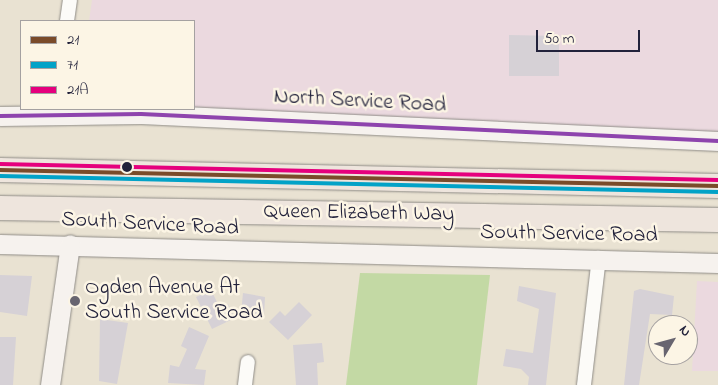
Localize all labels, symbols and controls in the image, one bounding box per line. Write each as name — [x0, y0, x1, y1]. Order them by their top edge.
legend — [20, 20, 195, 110]
scale bar — [538, 20, 642, 52]
text: 50 m — [544, 28, 574, 50]
text: 21 — [67, 29, 79, 51]
text: 71 — [67, 54, 78, 76]
text: 21A — [67, 79, 88, 101]
street label: North Service Road — [273, 84, 447, 120]
unlabelled marker — [122, 162, 132, 172]
street label: Queen Elizabeth Way — [263, 199, 455, 229]
street label: South Service Road — [61, 207, 239, 243]
street label: South Service Road — [480, 220, 658, 250]
place label: Ogden Avenue At South Service Road — [85, 275, 263, 326]
marker: Ogden Avenue At South Service Road — [69, 295, 81, 307]
north arrow — [648, 315, 698, 365]
text: N — [673, 321, 696, 341]

